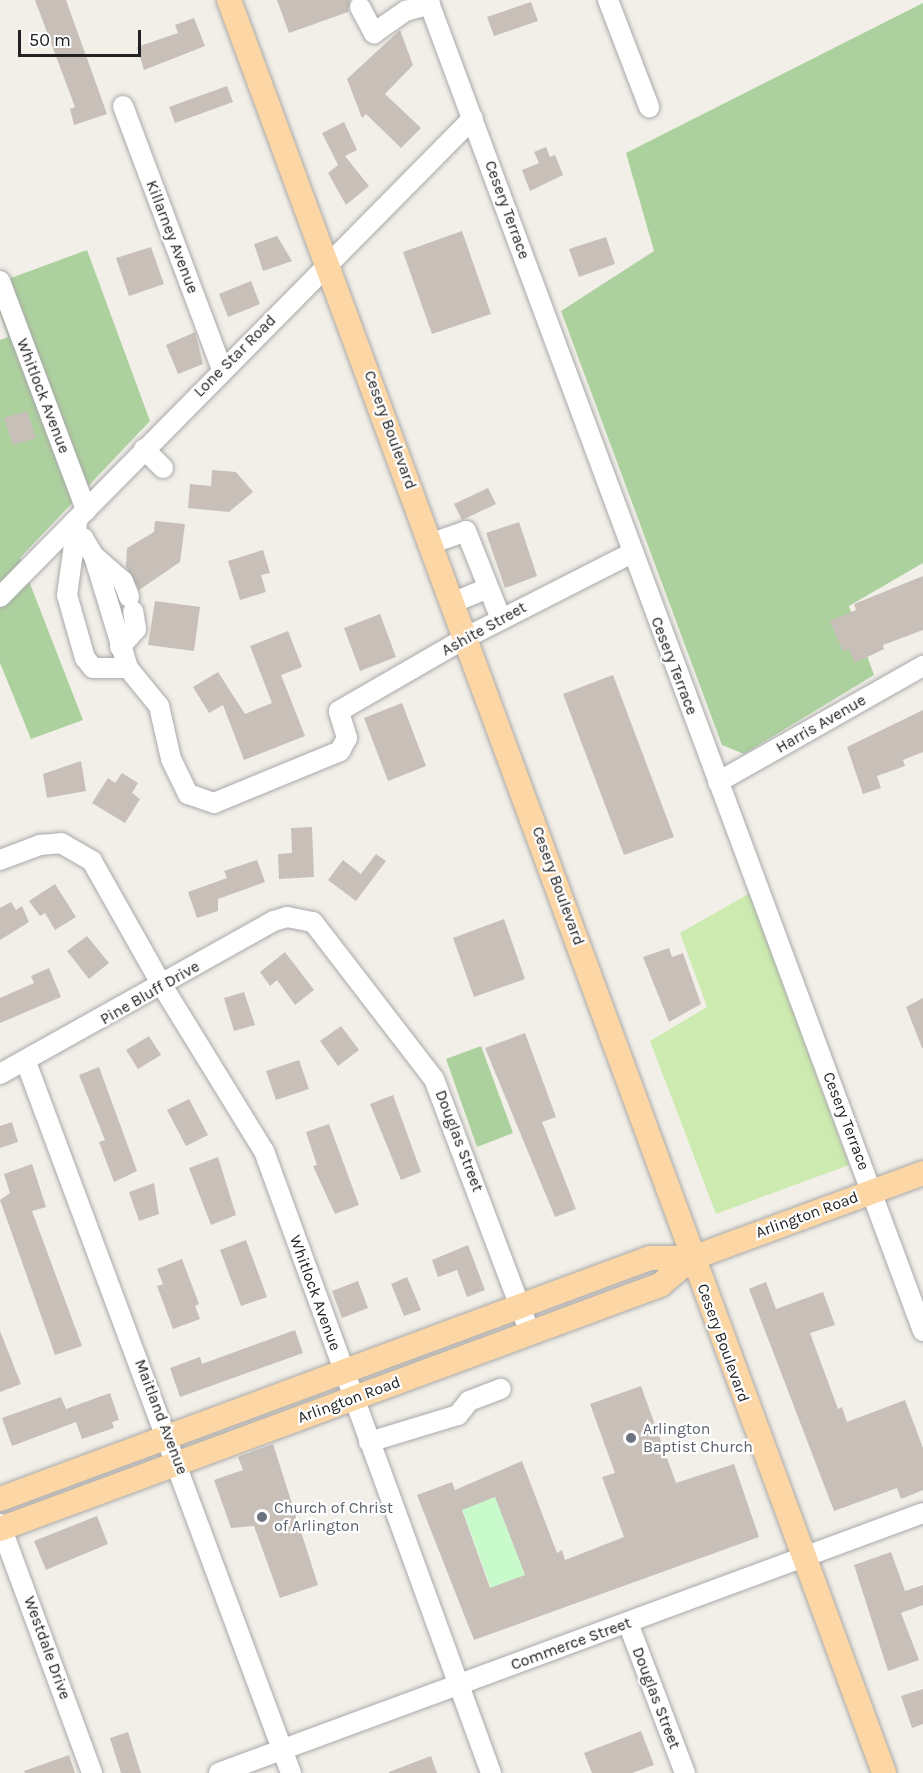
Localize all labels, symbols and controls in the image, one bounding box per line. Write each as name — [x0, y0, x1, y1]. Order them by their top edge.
scale bar — [21, 18, 144, 56]
text: 50 m — [29, 29, 71, 51]
street label: Cesery Terrace — [480, 158, 534, 262]
street label: Killarney Avenue — [142, 178, 202, 296]
street label: Lone Star Road — [190, 311, 280, 401]
street label: Whitlock Avenue — [12, 336, 74, 456]
street label: Cesery Boulevard — [360, 368, 420, 492]
street label: Ashite Street — [438, 598, 530, 660]
street label: Cesery Terrace — [646, 614, 702, 718]
street label: Harris Avenue — [773, 691, 869, 757]
street label: Cesery Boulevard — [528, 824, 588, 948]
street label: Pine Bluff Drive — [97, 957, 203, 1029]
street label: Cesery Terrace — [818, 1069, 874, 1173]
street label: Douglas Street — [431, 1087, 487, 1195]
street label: Arlington Road — [753, 1188, 861, 1242]
street label: Whitlock Avenue — [285, 1233, 345, 1353]
street label: Cesery Boulevard — [693, 1281, 753, 1405]
street label: Maitland Avenue — [130, 1357, 192, 1477]
street label: Arlington Road — [295, 1373, 403, 1427]
place label: Arlington Baptist Church — [643, 1419, 753, 1457]
marker: Arlington Baptist Church — [624, 1431, 638, 1445]
place label: Church of Christ of Arlington — [274, 1498, 393, 1536]
marker: Church of Christ of Arlington — [255, 1510, 269, 1524]
street label: Westdale Drive — [19, 1594, 75, 1702]
street label: Commerce Street — [508, 1613, 634, 1675]
street label: Douglas Street — [628, 1644, 684, 1752]

